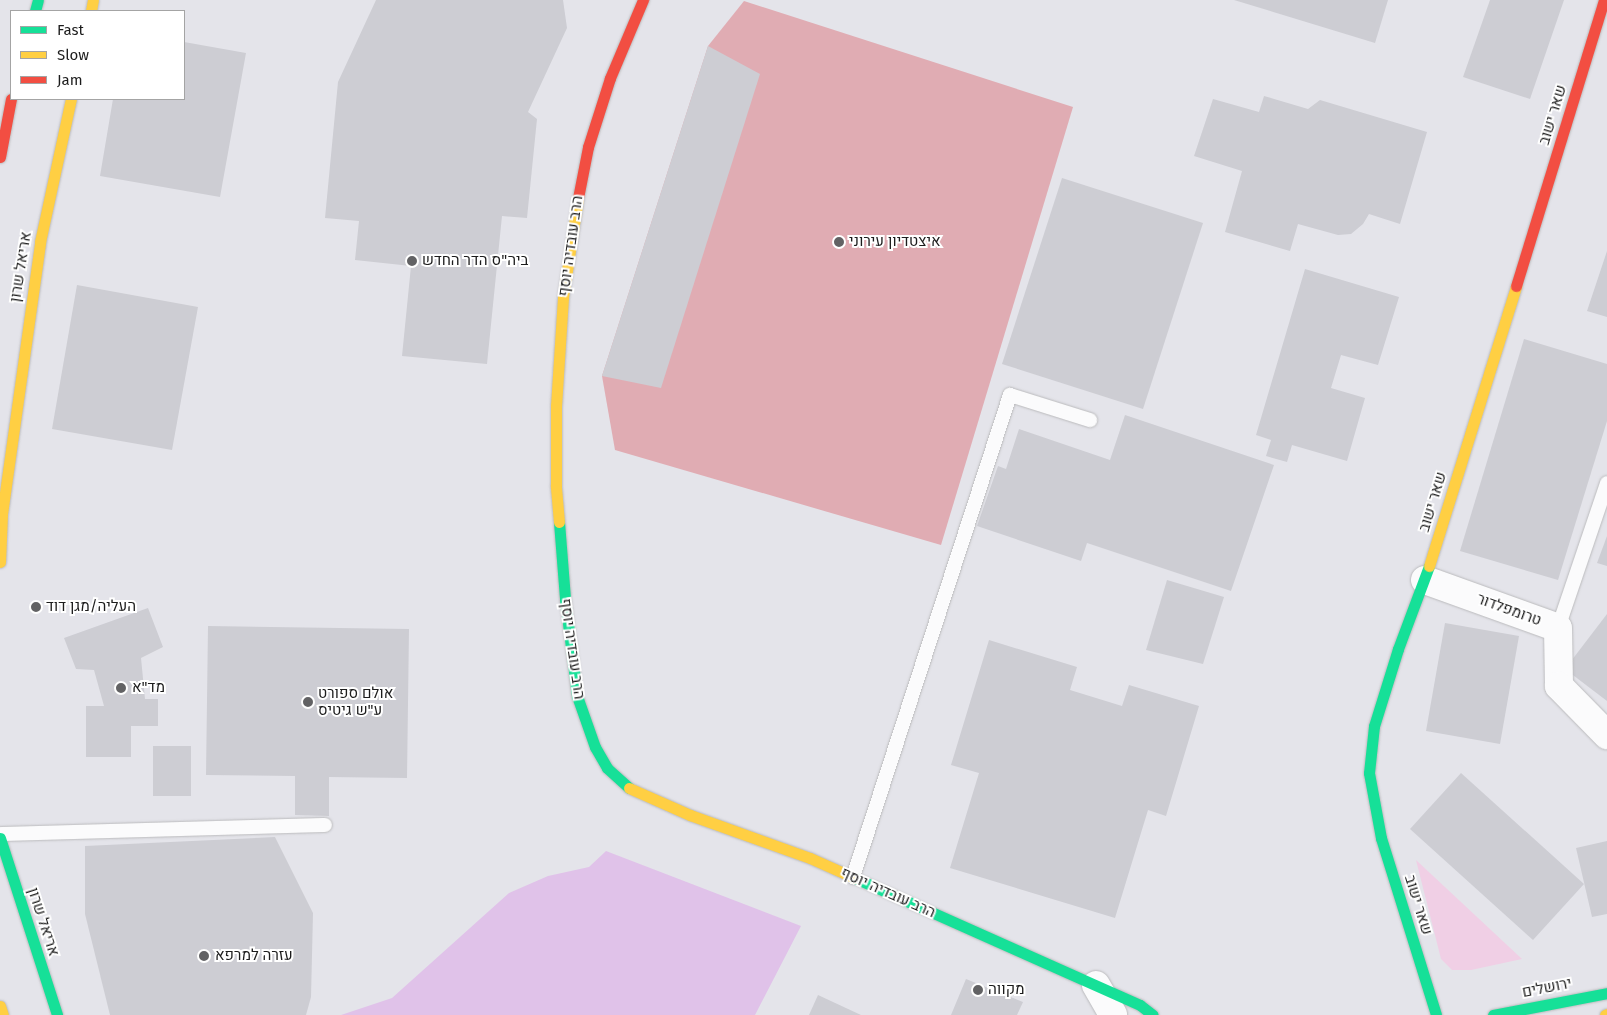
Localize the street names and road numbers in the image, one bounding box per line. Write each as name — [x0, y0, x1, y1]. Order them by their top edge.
street label: שאר ישוב — [1535, 83, 1571, 147]
street label: הרב עובדיה יוסף — [555, 194, 587, 298]
street label: אריאל שרון — [7, 231, 35, 303]
street label: שאר ישוב — [1415, 470, 1451, 534]
street label: טרומפלדור — [1474, 590, 1544, 630]
street label: הרב עובדיה יוסף — [556, 597, 588, 701]
street label: הרב עובדיה יוסף — [838, 864, 938, 922]
street label: שאר ישוב — [1400, 873, 1436, 937]
street label: אריאל שרון — [23, 886, 63, 958]
street label: ירושלים — [1521, 974, 1573, 1002]

